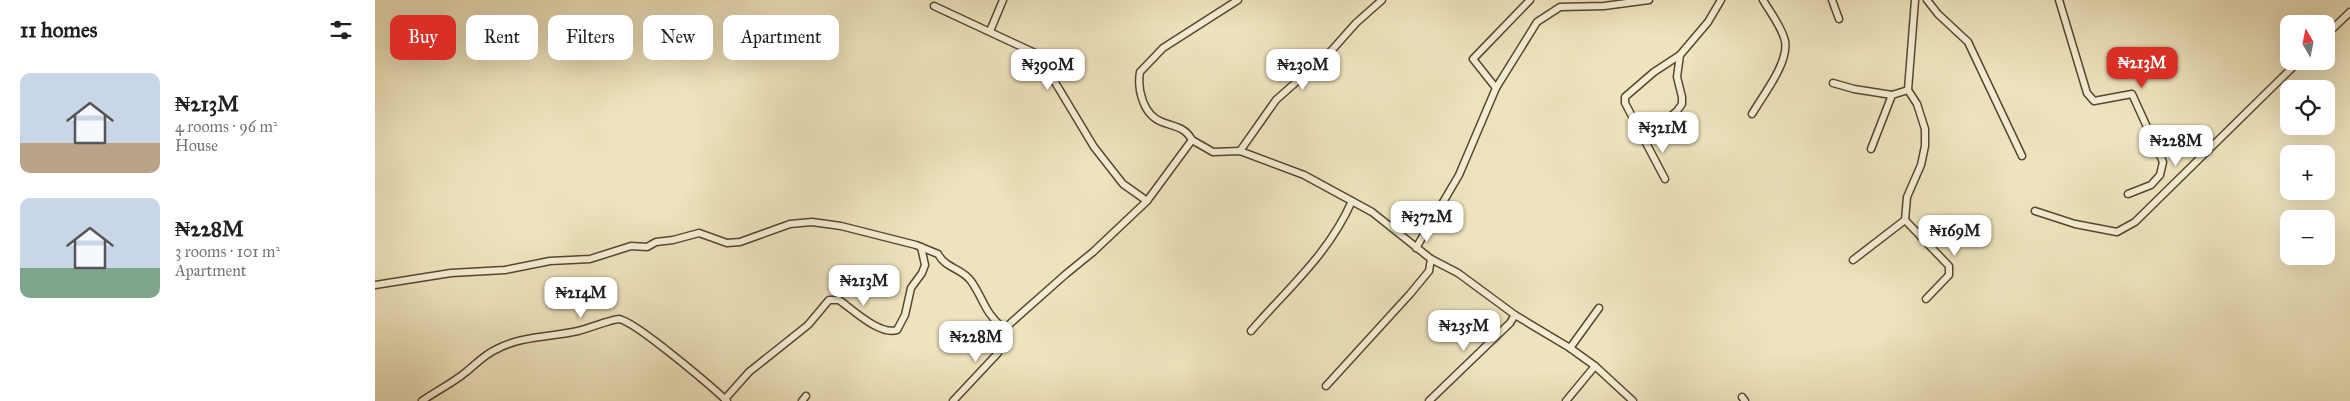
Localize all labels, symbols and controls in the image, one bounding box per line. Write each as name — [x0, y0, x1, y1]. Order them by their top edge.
chip: Buy — [390, 15, 456, 60]
chip: Rent — [466, 15, 538, 60]
chip: Filters — [548, 15, 633, 60]
chip: New — [643, 15, 713, 60]
chip: Apartment — [723, 15, 839, 60]
north arrow — [2280, 15, 2335, 70]
map controls — [2280, 15, 2335, 265]
icon: filters — [327, 16, 355, 44]
text: 11 homes — [20, 17, 97, 43]
pin: ₦213M — [2107, 46, 2177, 89]
pin: ₦390M — [1013, 48, 1083, 91]
pin: ₦230M — [1268, 48, 1338, 91]
text: ₦213M — [2118, 53, 2166, 72]
text: ₦390M — [1022, 55, 1074, 74]
text: ₦230M — [1277, 55, 1329, 74]
button: locate — [2280, 80, 2335, 135]
text: ₦213M — [175, 91, 239, 117]
icon: home — [60, 93, 120, 153]
pin: ₦321M — [1628, 112, 1698, 154]
text: 4 rooms · 96 m² — [175, 117, 278, 136]
text: ₦321M — [1639, 118, 1687, 137]
pin: ₦228M — [2141, 124, 2211, 167]
text: ₦228M — [2150, 131, 2202, 150]
text: House — [175, 136, 218, 155]
button: + — [2280, 145, 2335, 200]
pin: ₦372M — [1392, 200, 1462, 243]
text: ₦372M — [1402, 207, 1452, 226]
button: − — [2280, 210, 2335, 265]
pin: ₦169M — [1920, 214, 1990, 257]
text: ₦228M — [175, 216, 244, 242]
icon: home — [60, 218, 120, 278]
text: ₦169M — [1929, 221, 1981, 240]
text: 3 rooms · 101 m² — [175, 242, 280, 261]
text: Apartment — [175, 261, 247, 280]
pin: ₦213M — [829, 264, 899, 307]
text: ₦213M — [840, 271, 888, 290]
pin: ₦214M — [546, 276, 616, 319]
text: ₦214M — [555, 283, 607, 302]
pin: ₦235M — [1429, 310, 1499, 352]
text: ₦235M — [1439, 316, 1489, 335]
pin: ₦228M — [941, 320, 1011, 363]
text: ₦228M — [950, 327, 1002, 346]

